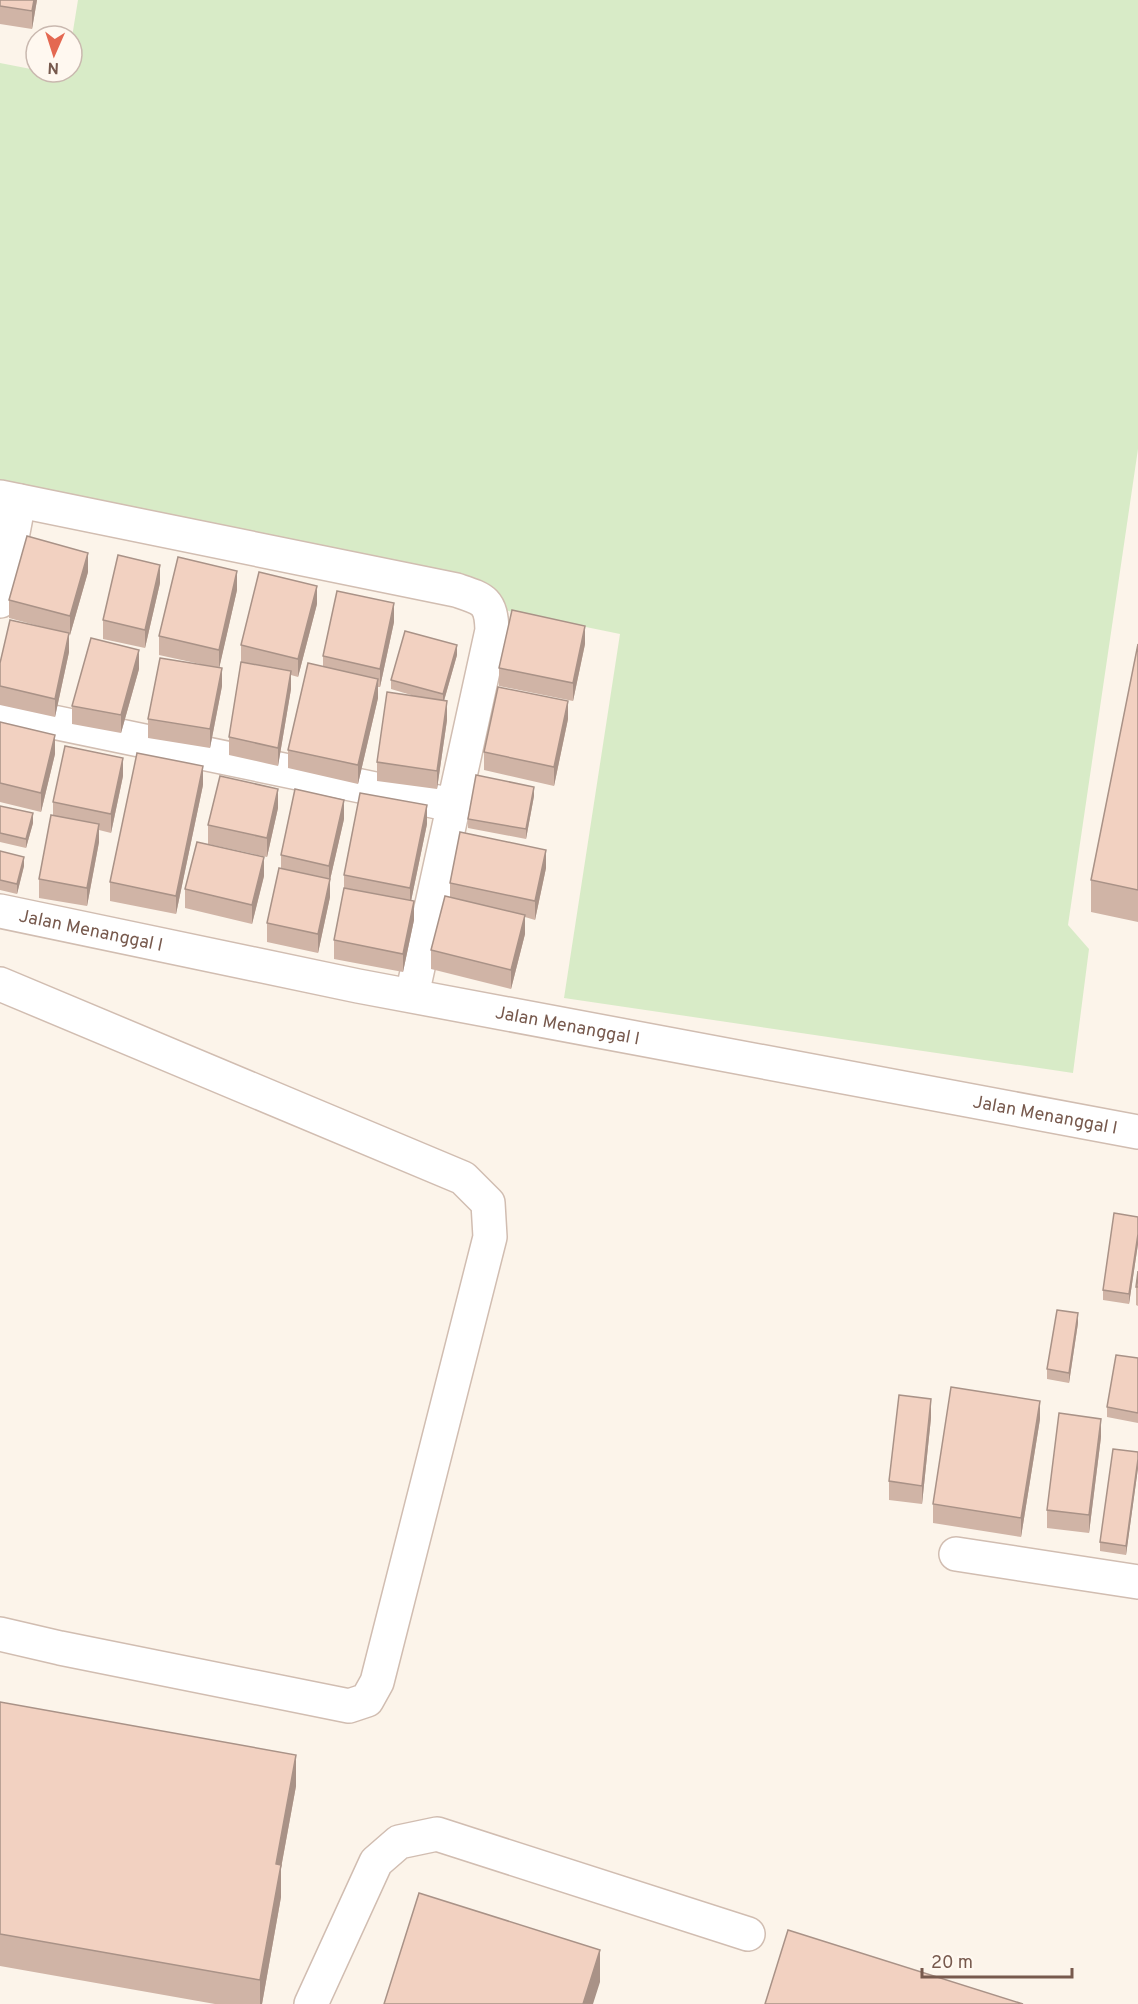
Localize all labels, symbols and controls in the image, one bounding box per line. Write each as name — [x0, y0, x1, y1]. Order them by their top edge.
north arrow — [24, 24, 84, 84]
text: N — [47, 57, 60, 77]
street label: Jalan Menanggal I — [17, 905, 165, 958]
street label: Jalan Menanggal I — [493, 1002, 642, 1052]
street label: Jalan Menanggal I — [971, 1091, 1119, 1141]
scale bar — [922, 1941, 1072, 1979]
text: 20 m — [931, 1952, 973, 1975]

